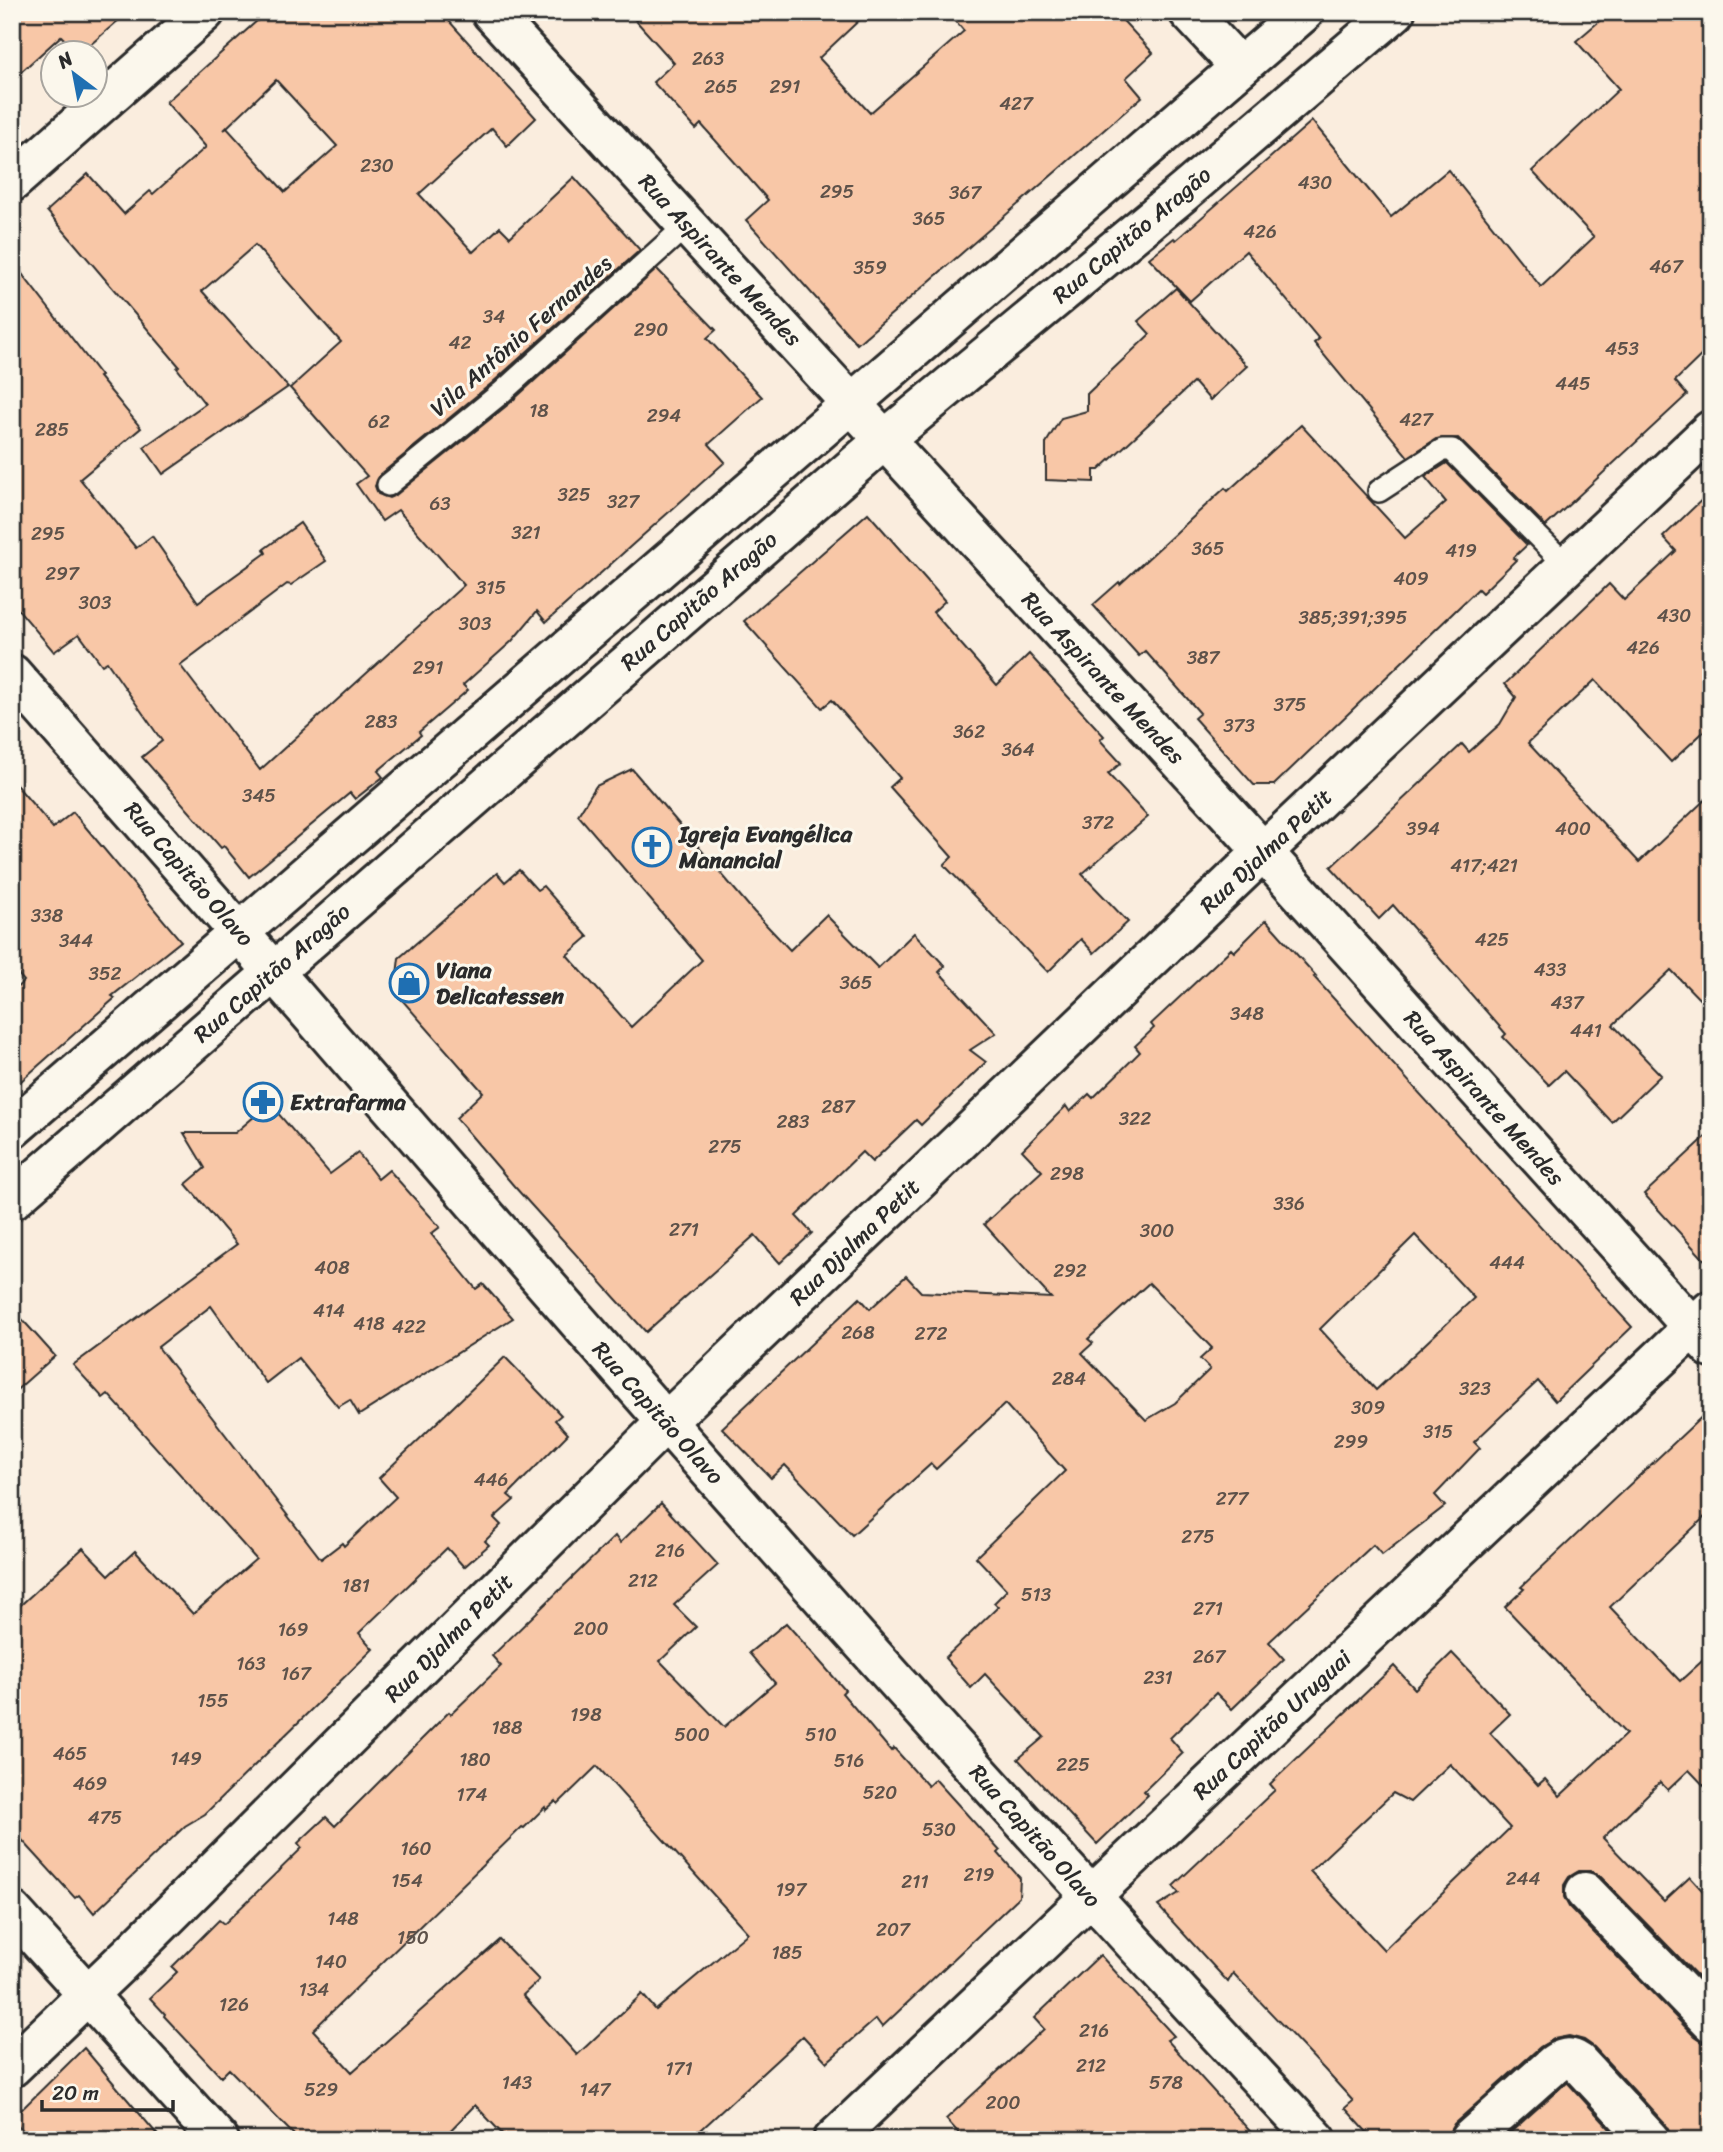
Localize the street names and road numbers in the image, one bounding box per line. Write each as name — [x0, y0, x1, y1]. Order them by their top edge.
street label: Rua Capitão Aragão — [1043, 155, 1221, 314]
street label: Rua Aspirante Mendes — [628, 163, 812, 357]
street label: Vila Antônio Fernandes — [420, 244, 622, 428]
street label: Rua Capitão Aragão — [611, 520, 788, 682]
street label: Rua Aspirante Mendes — [1011, 581, 1195, 775]
street label: Rua Djalma Petit — [1190, 778, 1342, 924]
street label: Rua Capitão Olavo — [114, 792, 265, 957]
street label: Rua Capitão Aragão — [184, 892, 361, 1054]
street label: Rua Aspirante Mendes — [1393, 1000, 1575, 1196]
street label: Rua Djalma Petit — [779, 1168, 931, 1316]
street label: Rua Capitão Olavo — [582, 1331, 735, 1495]
street label: Rua Djalma Petit — [374, 1563, 524, 1713]
street label: Rua Capitão Uruguai — [1183, 1639, 1362, 1810]
street label: Rua Capitão Olavo — [959, 1754, 1112, 1918]

